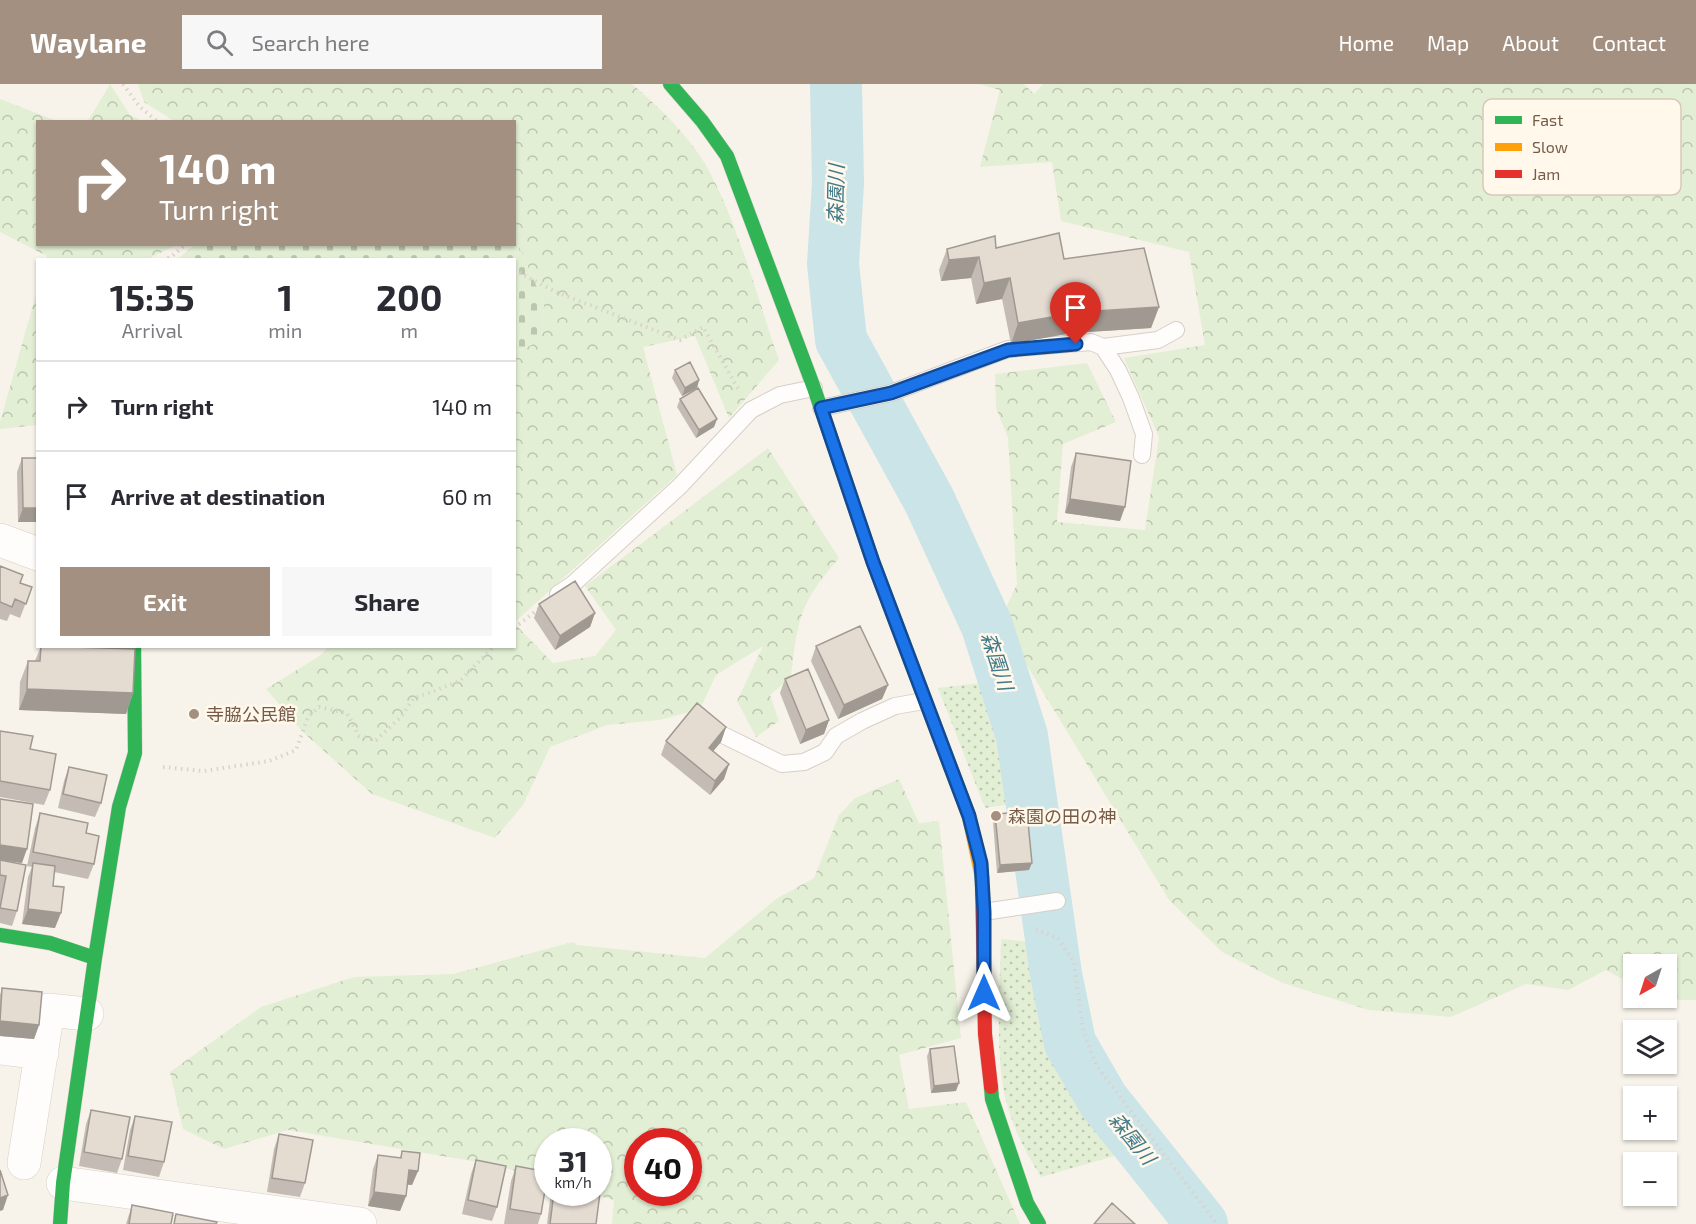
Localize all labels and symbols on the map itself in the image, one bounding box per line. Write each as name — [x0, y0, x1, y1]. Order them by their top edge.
legend — [1483, 99, 1681, 195]
text: Fast — [1532, 110, 1563, 129]
text: Slow — [1532, 137, 1568, 156]
water label: 森園川 — [822, 162, 848, 224]
text: Jam — [1532, 164, 1560, 183]
pin — [1050, 282, 1101, 344]
water label: 森園川 — [977, 629, 1019, 695]
place label: 寺脇公民館 — [206, 703, 296, 725]
marker: 寺脇公民館 — [187, 707, 201, 721]
place label: 森園の田の神 — [1008, 805, 1116, 827]
marker: 森園の田の神 — [989, 809, 1003, 823]
north arrow — [1623, 954, 1677, 1008]
position arrow — [952, 961, 1016, 1025]
water label: 森園川 — [1105, 1107, 1162, 1170]
speed limit sign: 40 — [624, 1128, 702, 1206]

